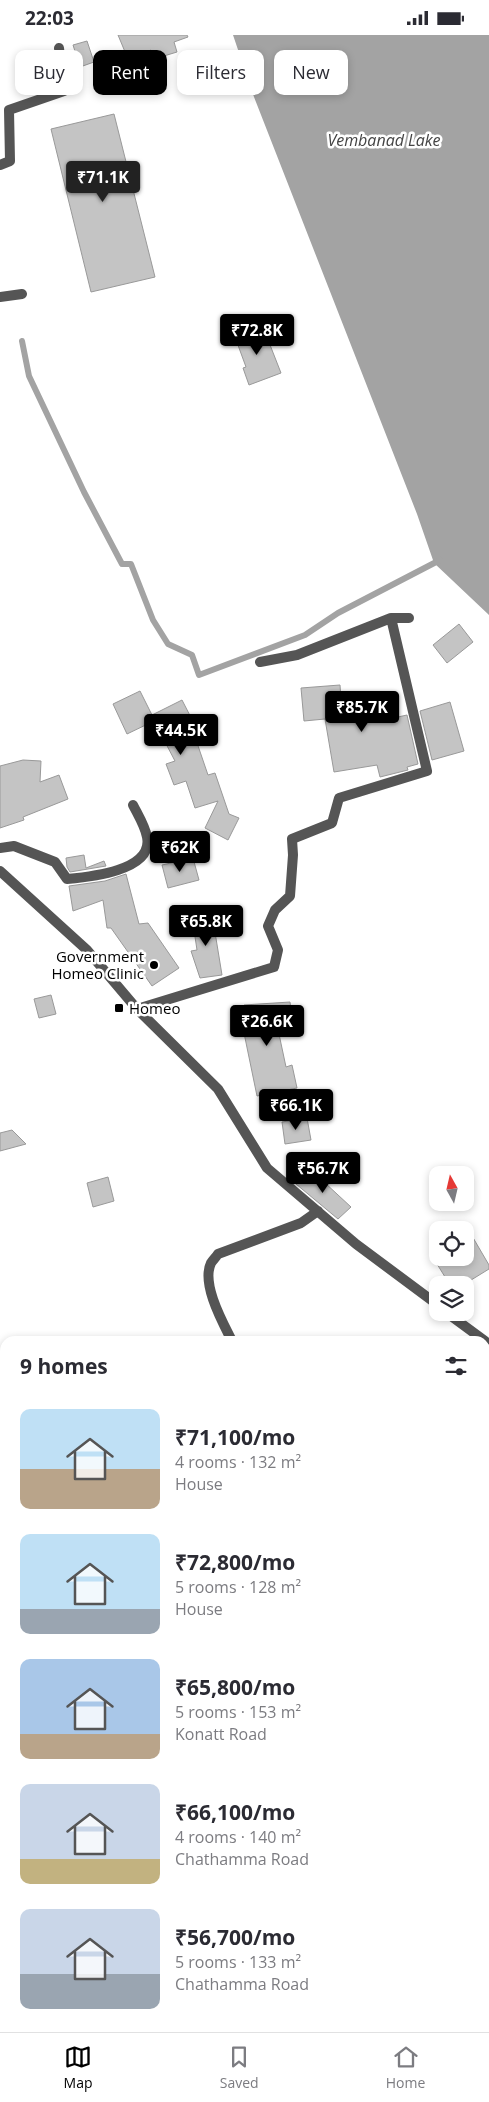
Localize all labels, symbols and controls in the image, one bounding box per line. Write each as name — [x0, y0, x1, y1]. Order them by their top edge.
text: 22:03 — [25, 5, 74, 31]
chip: Buy — [15, 50, 83, 95]
chip: Rent — [93, 50, 167, 95]
chip: Filters — [177, 50, 264, 95]
chip: New — [274, 50, 348, 95]
water label: Vembanad Lake — [327, 129, 441, 151]
pin: ₹71.1K — [62, 161, 144, 203]
text: ₹71.1K — [77, 166, 129, 188]
pin: ₹72.8K — [216, 313, 298, 356]
text: ₹72.8K — [231, 319, 283, 341]
pin: ₹85.7K — [321, 691, 403, 733]
text: ₹85.7K — [336, 696, 388, 718]
pin: ₹44.5K — [140, 713, 222, 756]
text: ₹44.5K — [155, 719, 207, 741]
pin: ₹62K — [150, 831, 210, 873]
text: ₹62K — [161, 836, 199, 858]
pin: ₹65.8K — [165, 905, 247, 947]
text: ₹65.8K — [180, 910, 232, 932]
place label: Government Homeo Clinic — [51, 946, 144, 983]
marker: Government Homeo Clinic — [148, 959, 160, 971]
place label: Homeo — [129, 998, 180, 1018]
marker: Homeo — [113, 1002, 125, 1014]
pin: ₹26.6K — [226, 1005, 308, 1047]
text: ₹26.6K — [241, 1010, 293, 1032]
pin: ₹66.1K — [255, 1089, 337, 1131]
text: ₹66.1K — [270, 1094, 322, 1116]
pin: ₹56.7K — [282, 1151, 364, 1194]
text: ₹56.7K — [297, 1157, 349, 1179]
north arrow — [429, 1166, 474, 1211]
map controls — [429, 1166, 474, 1321]
button: locate — [429, 1221, 474, 1266]
button: layers — [429, 1276, 474, 1321]
text: 9 homes — [20, 1352, 108, 1380]
icon: filters — [442, 1352, 470, 1380]
text: ₹71,100/mo — [175, 1423, 295, 1451]
icon: home — [60, 1429, 120, 1489]
text: 4 rooms · 132 m² — [175, 1451, 301, 1473]
text: House — [175, 1473, 223, 1495]
text: ₹72,800/mo — [175, 1548, 295, 1576]
icon: home — [60, 1554, 120, 1614]
text: 5 rooms · 128 m² — [175, 1576, 301, 1598]
text: House — [175, 1598, 223, 1620]
text: ₹65,800/mo — [175, 1673, 295, 1701]
icon: home — [60, 1679, 120, 1739]
text: 5 rooms · 153 m² — [175, 1701, 301, 1723]
text: Konatt Road — [175, 1723, 267, 1745]
text: ₹66,100/mo — [175, 1798, 295, 1826]
icon: home — [60, 1804, 120, 1864]
text: 4 rooms · 140 m² — [175, 1826, 301, 1848]
text: Chathamma Road — [175, 1848, 309, 1870]
text: ₹56,700/mo — [175, 1923, 295, 1951]
icon: home — [60, 1929, 120, 1989]
text: 5 rooms · 133 m² — [175, 1951, 301, 1973]
text: Chathamma Road — [175, 1973, 309, 1995]
tab: Map — [64, 2043, 93, 2092]
tab: Saved — [220, 2043, 259, 2092]
tab: Home — [386, 2043, 425, 2092]

